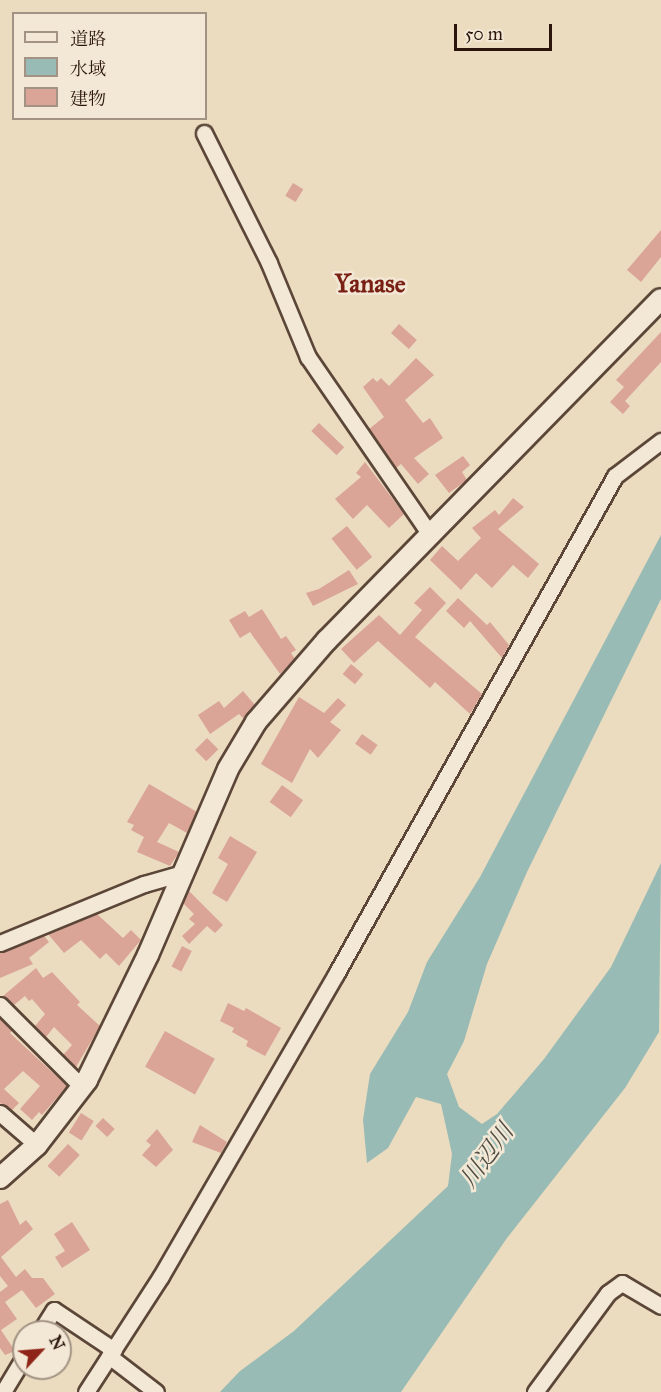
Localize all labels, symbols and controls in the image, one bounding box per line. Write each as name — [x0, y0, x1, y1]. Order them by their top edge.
legend — [12, 12, 207, 120]
scale bar — [457, 12, 554, 50]
text: 50 m — [465, 23, 503, 45]
text: 道路 — [70, 28, 106, 50]
text: 水域 — [70, 58, 106, 80]
text: 建物 — [70, 88, 106, 110]
district label: Yanase — [334, 268, 406, 300]
water label: 川辺川 — [454, 1118, 520, 1194]
north arrow — [12, 1320, 72, 1380]
text: N — [45, 1332, 68, 1353]

